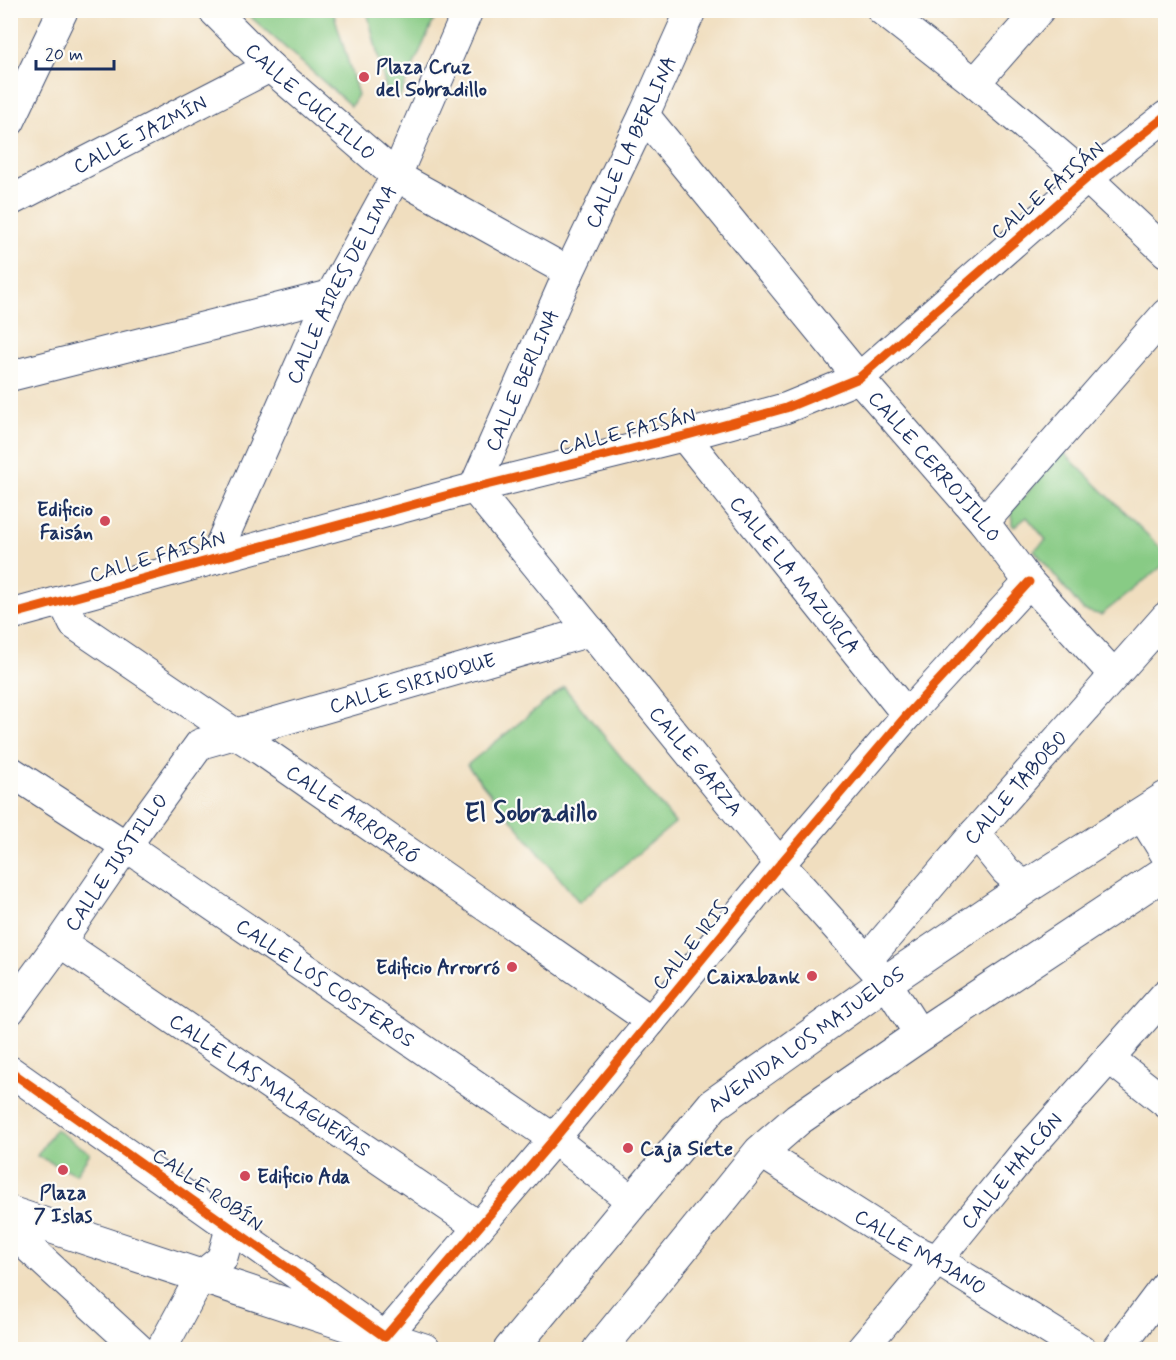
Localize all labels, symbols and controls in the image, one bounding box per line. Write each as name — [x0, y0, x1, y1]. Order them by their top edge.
scale bar — [36, 33, 114, 71]
street label: CALLE CUCLILLO — [239, 38, 381, 167]
text: 20 m — [45, 43, 83, 67]
street label: CALLE LA BERLINA — [580, 52, 684, 233]
place label: Plaza Cruz del Sobradillo — [376, 54, 487, 104]
marker: Plaza Cruz del Sobradillo — [357, 70, 371, 84]
street label: CALLE JAZMÍN — [69, 90, 212, 181]
street label: CALLE FAISÁN — [986, 136, 1110, 246]
street label: CALLE AIRES DE LIMA — [281, 180, 404, 389]
street label: CALLE BERLINA — [480, 305, 566, 456]
street label: CALLE CERROJILLO — [861, 386, 1006, 548]
street label: CALLE FAISÁN — [556, 402, 699, 462]
street label: CALLE LA MAZURCA — [722, 491, 865, 661]
place label: Edificio Faisán — [37, 497, 93, 547]
marker: Edificio Faisán — [98, 514, 112, 528]
street label: CALLE FAISÁN — [86, 525, 228, 590]
street label: CALLE SIRINOQUE — [326, 647, 499, 721]
street label: CALLE GARZA — [642, 701, 748, 823]
street label: CALLE TABOBO — [959, 725, 1075, 851]
street label: CALLE ARRORRÓ — [280, 759, 424, 871]
street label: CALLE JUSTILLO — [59, 788, 175, 937]
district label: El Sobradillo — [465, 797, 598, 831]
street label: CALLE IRIS — [647, 896, 736, 996]
street label: CALLE LOS COSTEROS — [230, 913, 420, 1055]
place label: Edificio Arrorró — [376, 955, 500, 982]
marker: Edificio Arrorró — [505, 960, 519, 974]
street label: AVENIDA LOS MAJUELOS — [703, 961, 910, 1120]
place label: Caixabank — [706, 964, 801, 991]
marker: Caixabank — [805, 969, 819, 983]
street label: CALLE LAS MALAGUEÑAS — [163, 1008, 375, 1164]
street label: CALLE HALCÓN — [955, 1108, 1069, 1236]
place label: Caja Siete — [640, 1136, 733, 1163]
marker: Caja Siete — [621, 1141, 635, 1155]
street label: CALLE ROBÍN — [146, 1142, 268, 1238]
marker: Plaza 7 Islas — [56, 1163, 70, 1177]
place label: Edificio Ada — [257, 1164, 350, 1191]
marker: Edificio Ada — [238, 1169, 252, 1183]
place label: Plaza 7 Islas — [34, 1180, 93, 1230]
street label: CALLE MAJANO — [849, 1203, 991, 1302]

